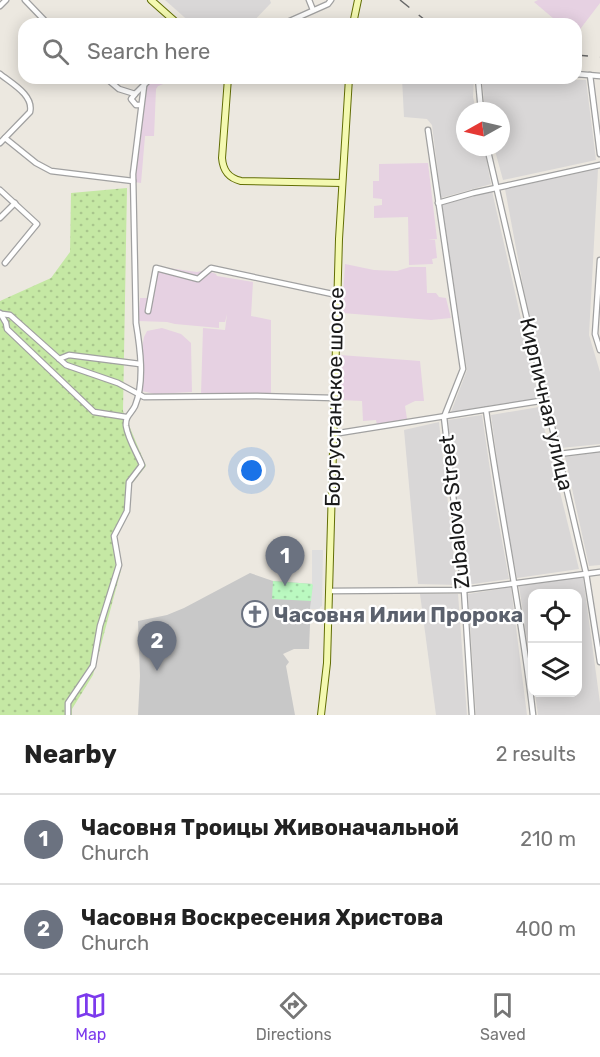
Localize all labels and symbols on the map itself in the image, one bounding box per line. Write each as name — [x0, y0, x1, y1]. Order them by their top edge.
north arrow — [456, 102, 510, 156]
street label: Боргустанское шоссе — [320, 287, 348, 507]
street label: Кирпичная улица — [515, 315, 579, 493]
street label: Zubalova Street — [433, 434, 475, 590]
your location — [237, 456, 266, 485]
pin: 1 — [266, 536, 304, 586]
church icon: Часовня Илии Пророка — [240, 599, 270, 629]
place label: Часовня Илии Пророка — [274, 602, 523, 627]
pin: 2 — [138, 622, 176, 671]

